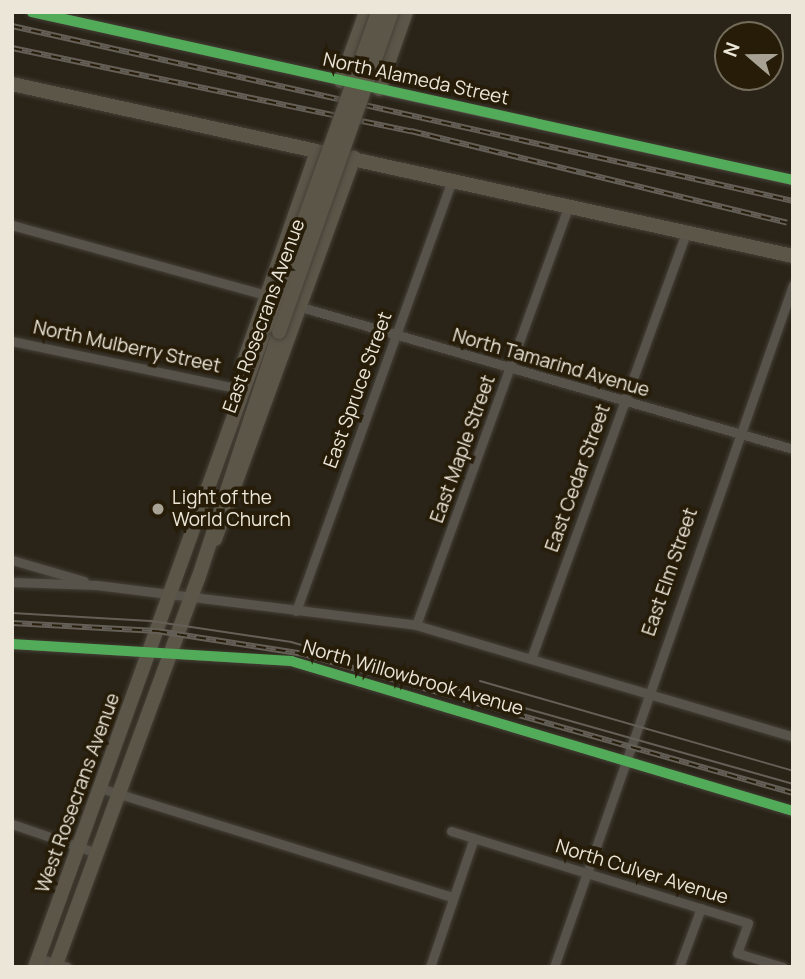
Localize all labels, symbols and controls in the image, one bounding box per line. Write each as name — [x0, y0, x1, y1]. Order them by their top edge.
north arrow — [714, 21, 784, 91]
text: N — [717, 39, 746, 60]
street label: North Alameda Street — [321, 48, 511, 110]
street label: East Rosecrans Avenue — [218, 216, 310, 416]
street label: East Spruce Street — [319, 309, 397, 471]
street label: North Mulberry Street — [31, 316, 223, 378]
street label: North Tamarind Avenue — [450, 324, 652, 402]
street label: East Maple Street — [426, 372, 500, 526]
street label: East Cedar Street — [541, 401, 615, 555]
place label: Light of the World Church — [172, 487, 291, 531]
marker: Light of the World Church — [150, 501, 166, 517]
street label: East Elm Street — [637, 505, 703, 639]
street label: North Willowbrook Avenue — [300, 636, 526, 720]
street label: West Rosecrans Avenue — [31, 690, 125, 896]
street label: North Culver Avenue — [553, 835, 731, 909]

